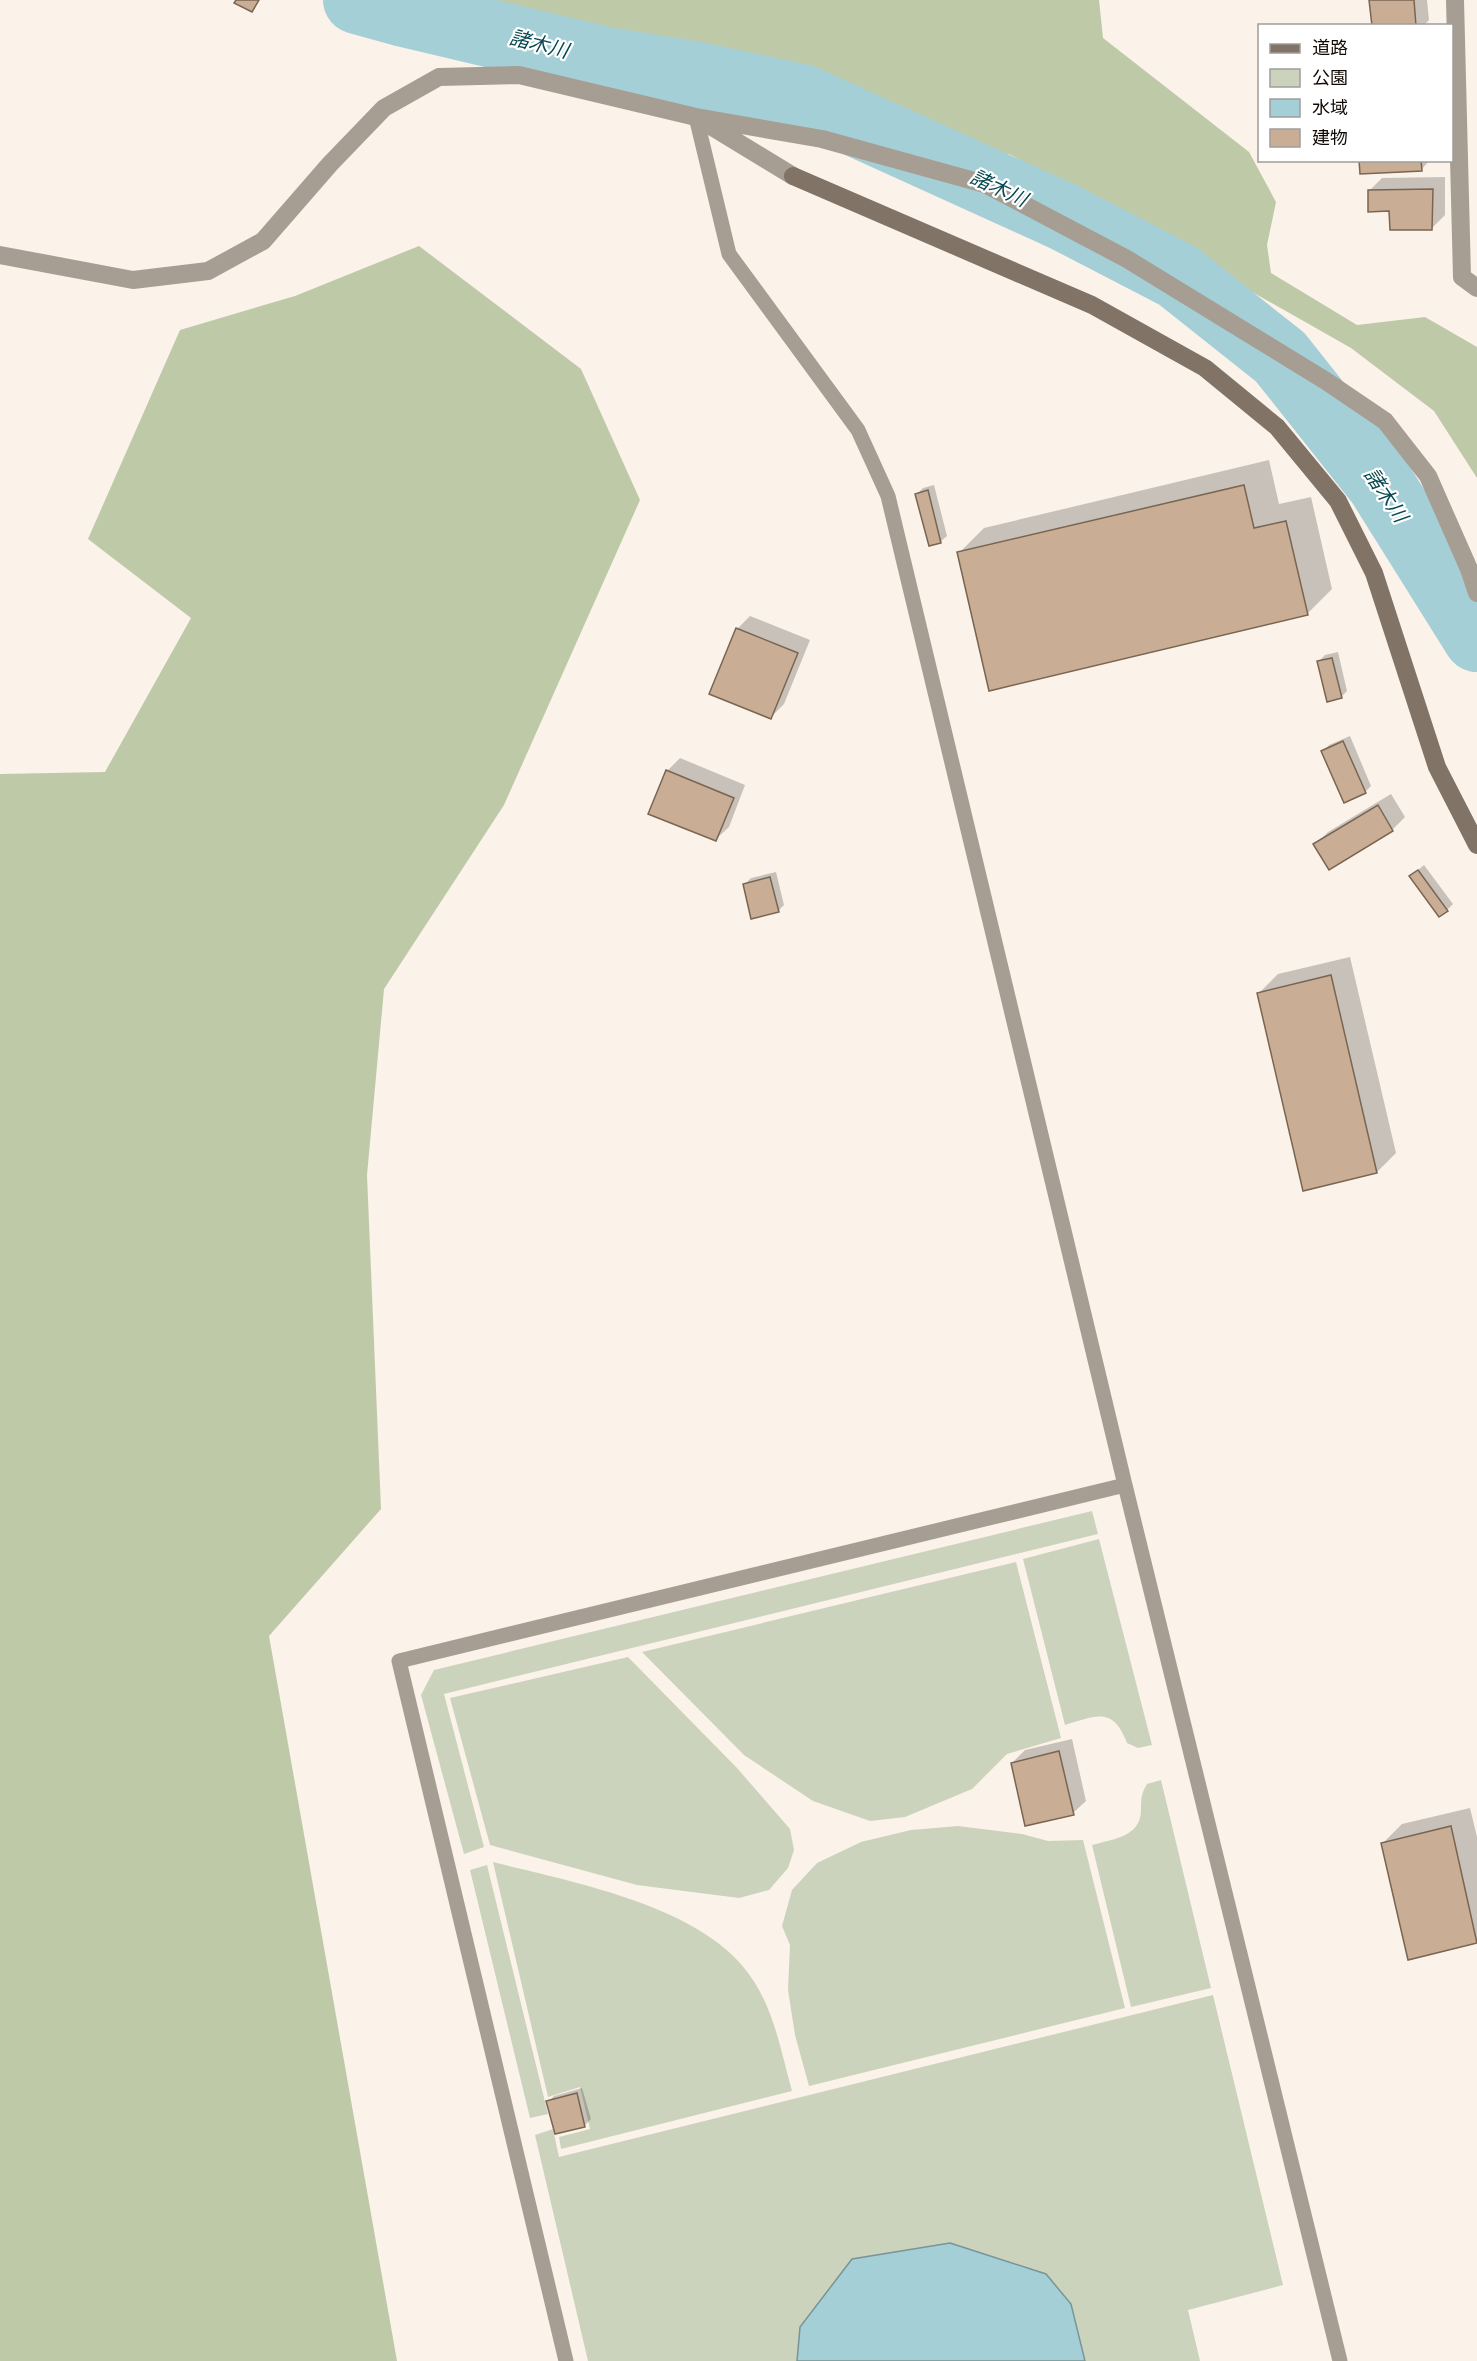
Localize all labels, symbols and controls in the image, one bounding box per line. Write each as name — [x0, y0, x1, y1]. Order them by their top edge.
water label: 諸木川 — [507, 24, 573, 63]
legend — [1258, 24, 1453, 162]
text: 道路 — [1312, 36, 1348, 59]
text: 公園 — [1312, 66, 1348, 89]
text: 水域 — [1312, 96, 1348, 119]
text: 建物 — [1312, 126, 1348, 149]
water label: 諸木川 — [967, 164, 1033, 212]
water label: 諸木川 — [1359, 463, 1415, 528]

